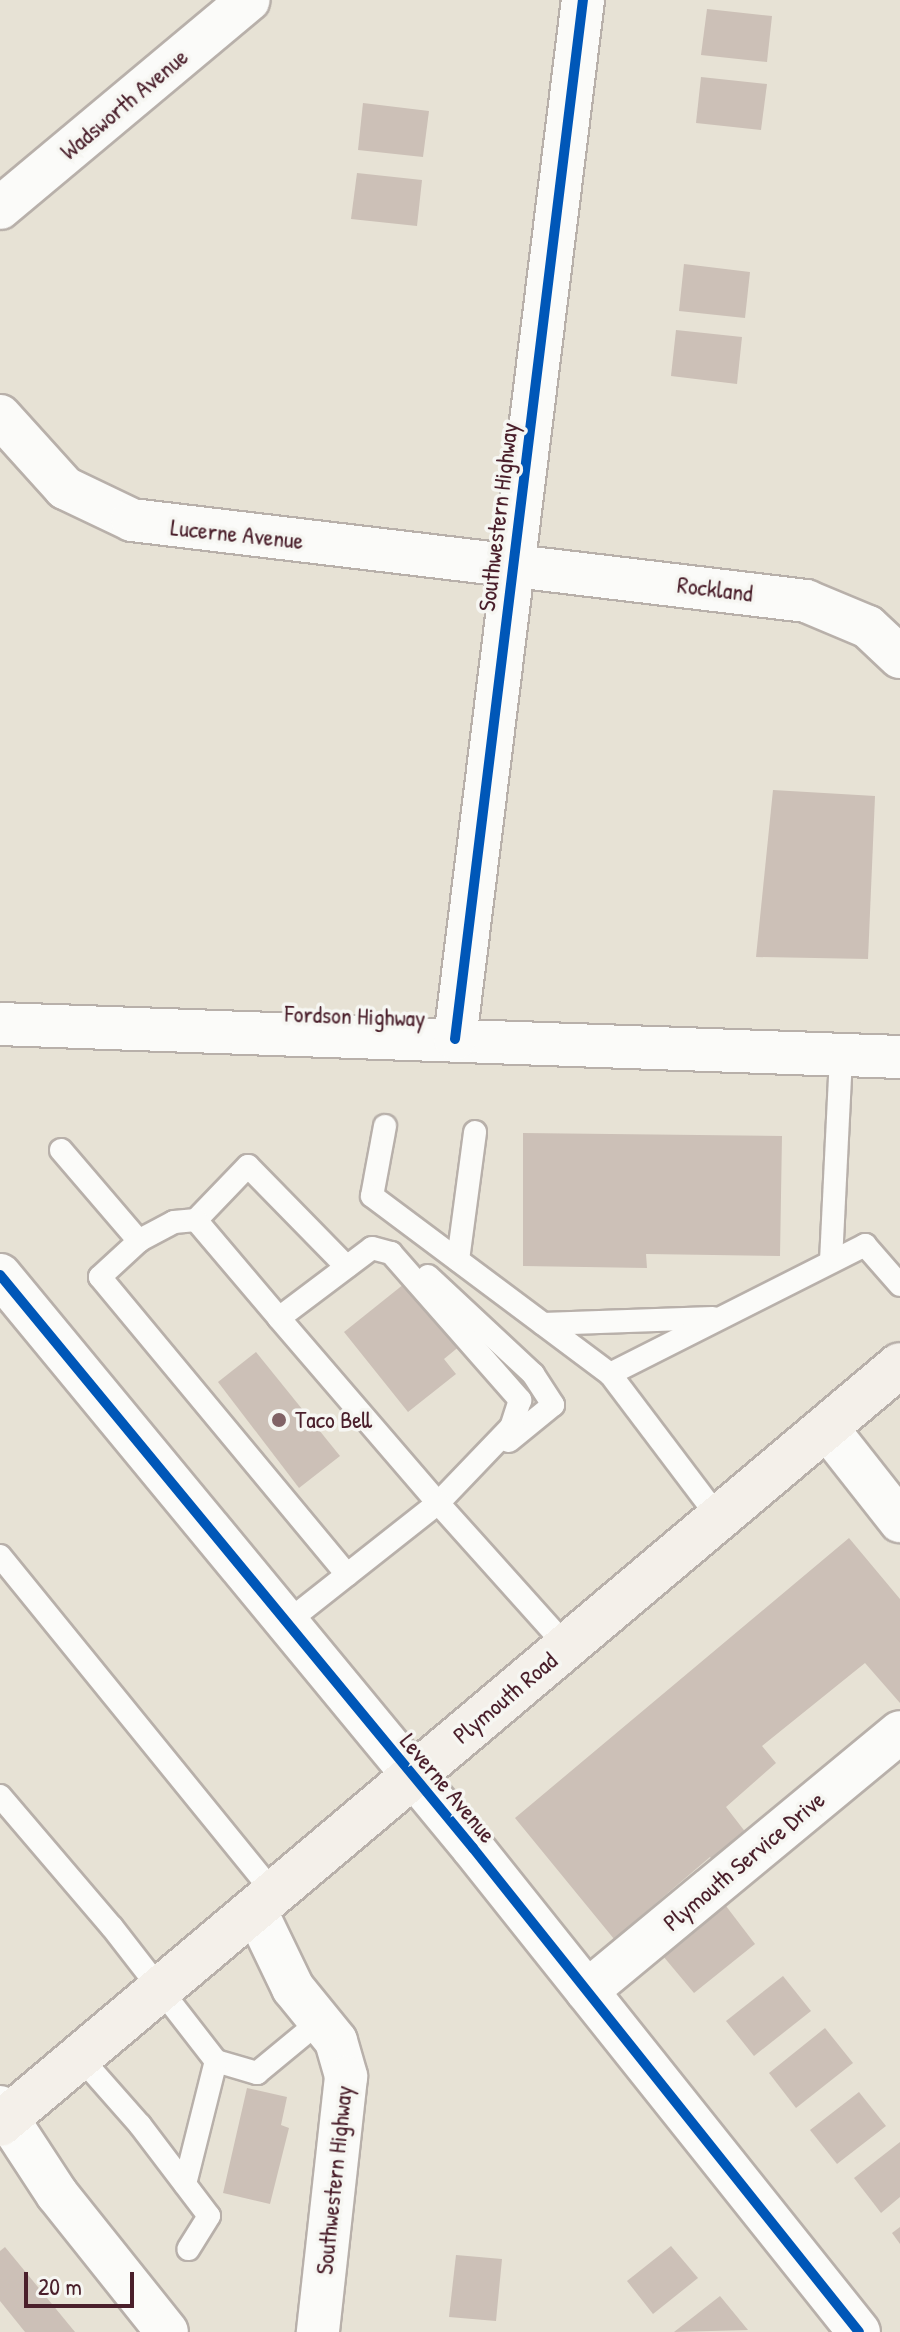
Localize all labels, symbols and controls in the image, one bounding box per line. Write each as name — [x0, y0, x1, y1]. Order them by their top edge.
street label: Wadsworth Avenue — [54, 42, 194, 166]
street label: Southwestern Highway — [472, 421, 524, 613]
street label: Lucerne Avenue — [169, 513, 305, 555]
street label: Rockland — [676, 570, 754, 608]
street label: Fordson Highway — [284, 999, 426, 1033]
place label: Taco Bell — [295, 1406, 372, 1434]
marker: Taco Bell — [270, 1411, 288, 1429]
street label: Plymouth Road — [447, 1646, 563, 1750]
street label: Leverne Avenue — [394, 1728, 502, 1848]
street label: Plymouth Service Drive — [657, 1785, 831, 1937]
street label: Southwestern Highway — [310, 2084, 358, 2276]
scale bar — [28, 2256, 138, 2306]
text: 20 m — [38, 2270, 82, 2302]

